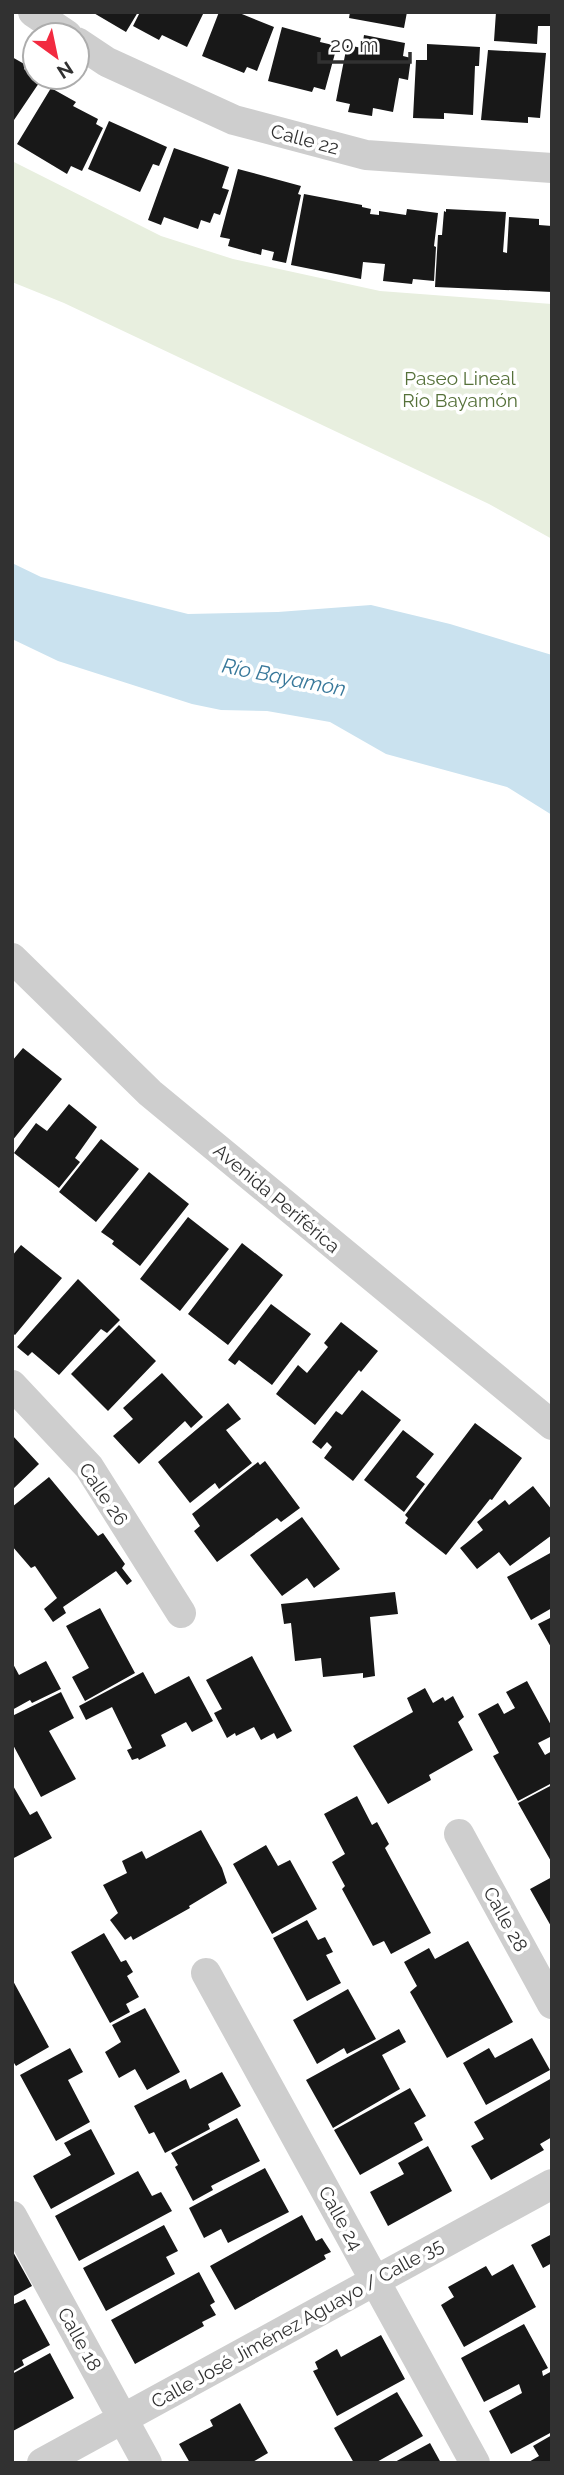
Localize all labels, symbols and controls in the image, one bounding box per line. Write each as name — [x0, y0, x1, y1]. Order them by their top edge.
north arrow — [21, 21, 91, 91]
scale bar — [319, 21, 410, 65]
text: 20 m — [330, 32, 378, 57]
text: N — [53, 57, 77, 83]
street label: Calle 22 — [269, 119, 341, 159]
park label: Paseo Lineal Río Bayamón — [402, 367, 518, 411]
water label: Río Bayamón — [220, 653, 348, 701]
street label: Avenida Periférica — [210, 1139, 344, 1257]
street label: Calle 26 — [75, 1458, 133, 1530]
street label: Calle 28 — [479, 1883, 533, 1955]
street label: Calle 24 — [314, 2182, 368, 2254]
street label: Calle José Jiménez Aguayo / Calle 35 — [147, 2233, 447, 2413]
street label: Calle 18 — [54, 2303, 106, 2375]

